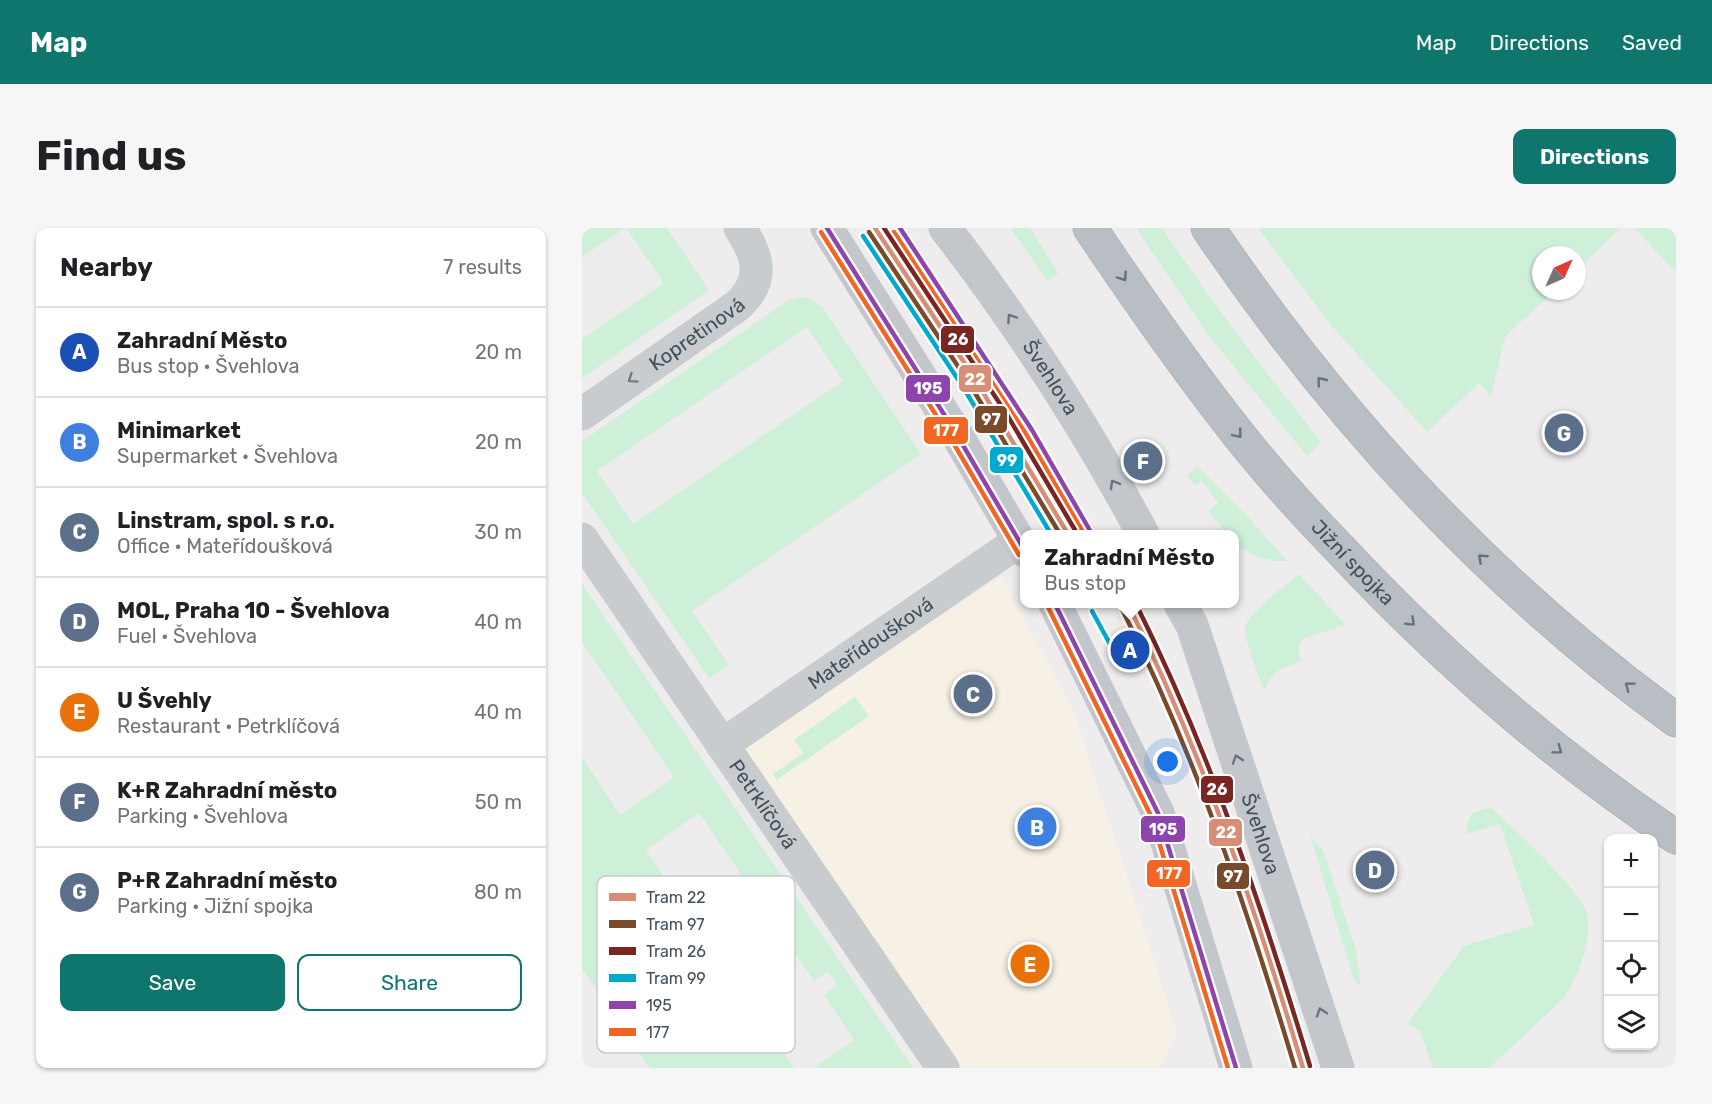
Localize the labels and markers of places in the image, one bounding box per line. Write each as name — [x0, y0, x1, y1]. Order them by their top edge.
pin: G — [1544, 410, 1584, 456]
pin: F — [1124, 438, 1162, 484]
pin: A — [1110, 628, 1150, 672]
pin: C — [954, 672, 992, 716]
pin: B — [1018, 804, 1056, 850]
pin: D — [1356, 848, 1394, 892]
pin: E — [1010, 942, 1050, 986]

